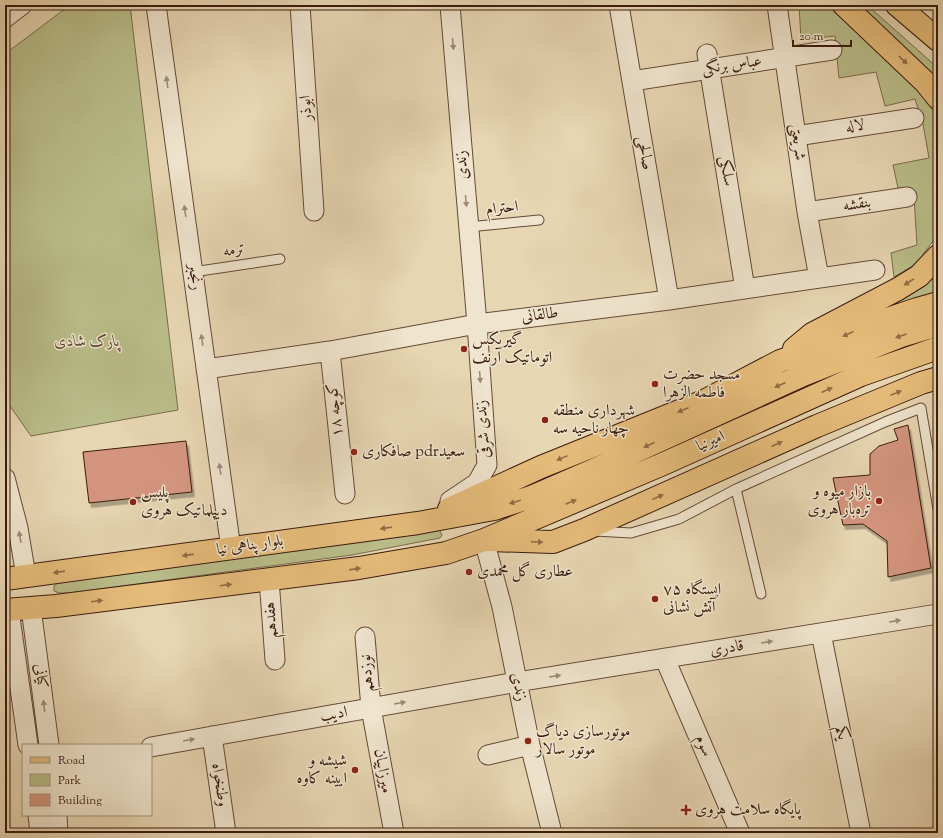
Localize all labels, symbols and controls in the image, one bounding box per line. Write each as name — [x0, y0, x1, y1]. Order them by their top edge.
scale bar — [793, 22, 851, 48]
text: 20 m — [799, 28, 824, 46]
one-way arrow — [449, 38, 456, 50]
street label: عباس برنگی — [700, 50, 764, 82]
one-way arrow — [898, 56, 908, 65]
one-way arrow — [164, 76, 170, 88]
street label: ابوذر — [295, 94, 320, 124]
street label: لاله — [844, 114, 866, 140]
street label: شریعتی — [783, 122, 811, 162]
street label: صالحی — [630, 134, 658, 172]
street label: زندی — [450, 150, 476, 180]
street label: سلکی — [712, 154, 740, 188]
street label: بنقشه — [841, 191, 873, 219]
one-way arrow — [463, 195, 469, 207]
street label: احترام — [485, 196, 520, 223]
one-way arrow — [182, 205, 188, 217]
street label: ترمه — [221, 238, 247, 264]
street label: رنجبر — [180, 260, 207, 292]
one-way arrow — [904, 278, 914, 286]
street label: طالقانی — [520, 302, 560, 330]
place label: گیربکس اتوماتیک آرنف — [472, 329, 552, 370]
park label: پارک شادی — [54, 331, 122, 354]
one-way arrow — [842, 332, 854, 338]
one-way arrow — [199, 334, 205, 346]
one-way arrow — [894, 334, 906, 340]
marker: گیربکس اتوماتیک آرنف — [459, 344, 469, 354]
place label: مسجد حضرت فاطمه الزهرا — [663, 364, 740, 405]
one-way arrow — [477, 371, 484, 383]
marker: مسجد حضرت فاطمه الزهرا — [650, 379, 660, 389]
street label: کوچه ۱۸ — [322, 382, 350, 438]
one-way arrow — [775, 382, 786, 388]
one-way arrow — [822, 387, 833, 393]
one-way arrow — [890, 389, 902, 396]
street label: زندی شرقی — [470, 399, 498, 459]
place label: شهرداری منطقه چهار ناحیه سه — [553, 400, 635, 441]
one-way arrow — [676, 407, 688, 413]
marker: شهرداری منطقه چهار ناحیه سه — [540, 415, 550, 425]
street label: امیرنیا — [693, 426, 729, 458]
place label: صافکاری pdrسعید — [362, 441, 465, 464]
one-way arrow — [771, 441, 782, 447]
one-way arrow — [644, 442, 655, 448]
marker: صافکاری pdrسعید — [349, 447, 359, 457]
one-way arrow — [557, 455, 568, 461]
one-way arrow — [217, 463, 223, 475]
place label: بازار میوه و تره‌بار هروی — [808, 481, 871, 522]
place label: پلیس دیپلماتیک هروی — [141, 482, 227, 523]
one-way arrow — [652, 494, 664, 500]
marker: بازار میوه و تره‌بار هروی — [874, 496, 884, 506]
marker: پلیس دیپلماتیک هروی — [128, 497, 138, 507]
one-way arrow — [508, 499, 520, 505]
one-way arrow — [566, 499, 578, 505]
one-way arrow — [380, 525, 392, 531]
street label: بلوار پناهی نیا — [215, 530, 285, 562]
one-way arrow — [17, 531, 23, 543]
one-way arrow — [531, 538, 543, 545]
one-way arrow — [182, 552, 194, 558]
place label: عطاری گل محمدی — [477, 561, 573, 584]
one-way arrow — [349, 566, 361, 572]
marker: عطاری گل محمدی — [464, 567, 474, 577]
one-way arrow — [53, 569, 65, 575]
place label: ایستگاه ۷۵ آتش نشانی — [663, 578, 721, 620]
one-way arrow — [220, 582, 232, 588]
marker: ایستگاه ۷۵ آتش نشانی — [650, 594, 660, 604]
one-way arrow — [91, 598, 103, 604]
street label: هفدهم — [259, 601, 287, 639]
one-way arrow — [889, 618, 901, 624]
street label: قادری — [708, 635, 746, 663]
one-way arrow — [761, 639, 773, 645]
street label: نوزدهم — [355, 653, 383, 693]
street label: کیانی — [27, 662, 53, 690]
street label: زندی — [504, 670, 532, 704]
one-way arrow — [549, 673, 561, 679]
one-way arrow — [41, 700, 47, 712]
one-way arrow — [394, 700, 406, 706]
street label: ادیب — [318, 701, 350, 729]
place label: موتورسازی دیاگ موتور سالار — [534, 721, 631, 762]
street label: یکم — [826, 724, 854, 743]
street label: سوم — [687, 731, 718, 761]
marker: موتورسازی دیاگ موتور سالار — [523, 736, 533, 746]
one-way arrow — [183, 737, 196, 743]
legend — [22, 744, 152, 816]
street label: میرزاییان — [367, 747, 397, 795]
place label: شیشه و ایینه کاوه — [297, 750, 347, 791]
text: Road — [58, 752, 85, 770]
street label: وطنخواه — [205, 762, 233, 808]
marker: شیشه و ایینه کاوه — [350, 765, 360, 775]
text: Park — [58, 772, 81, 790]
text: Building — [58, 792, 102, 810]
place label: پایگاه سلامت هروی — [695, 798, 802, 822]
marker: پایگاه سلامت هروی — [680, 804, 692, 816]

